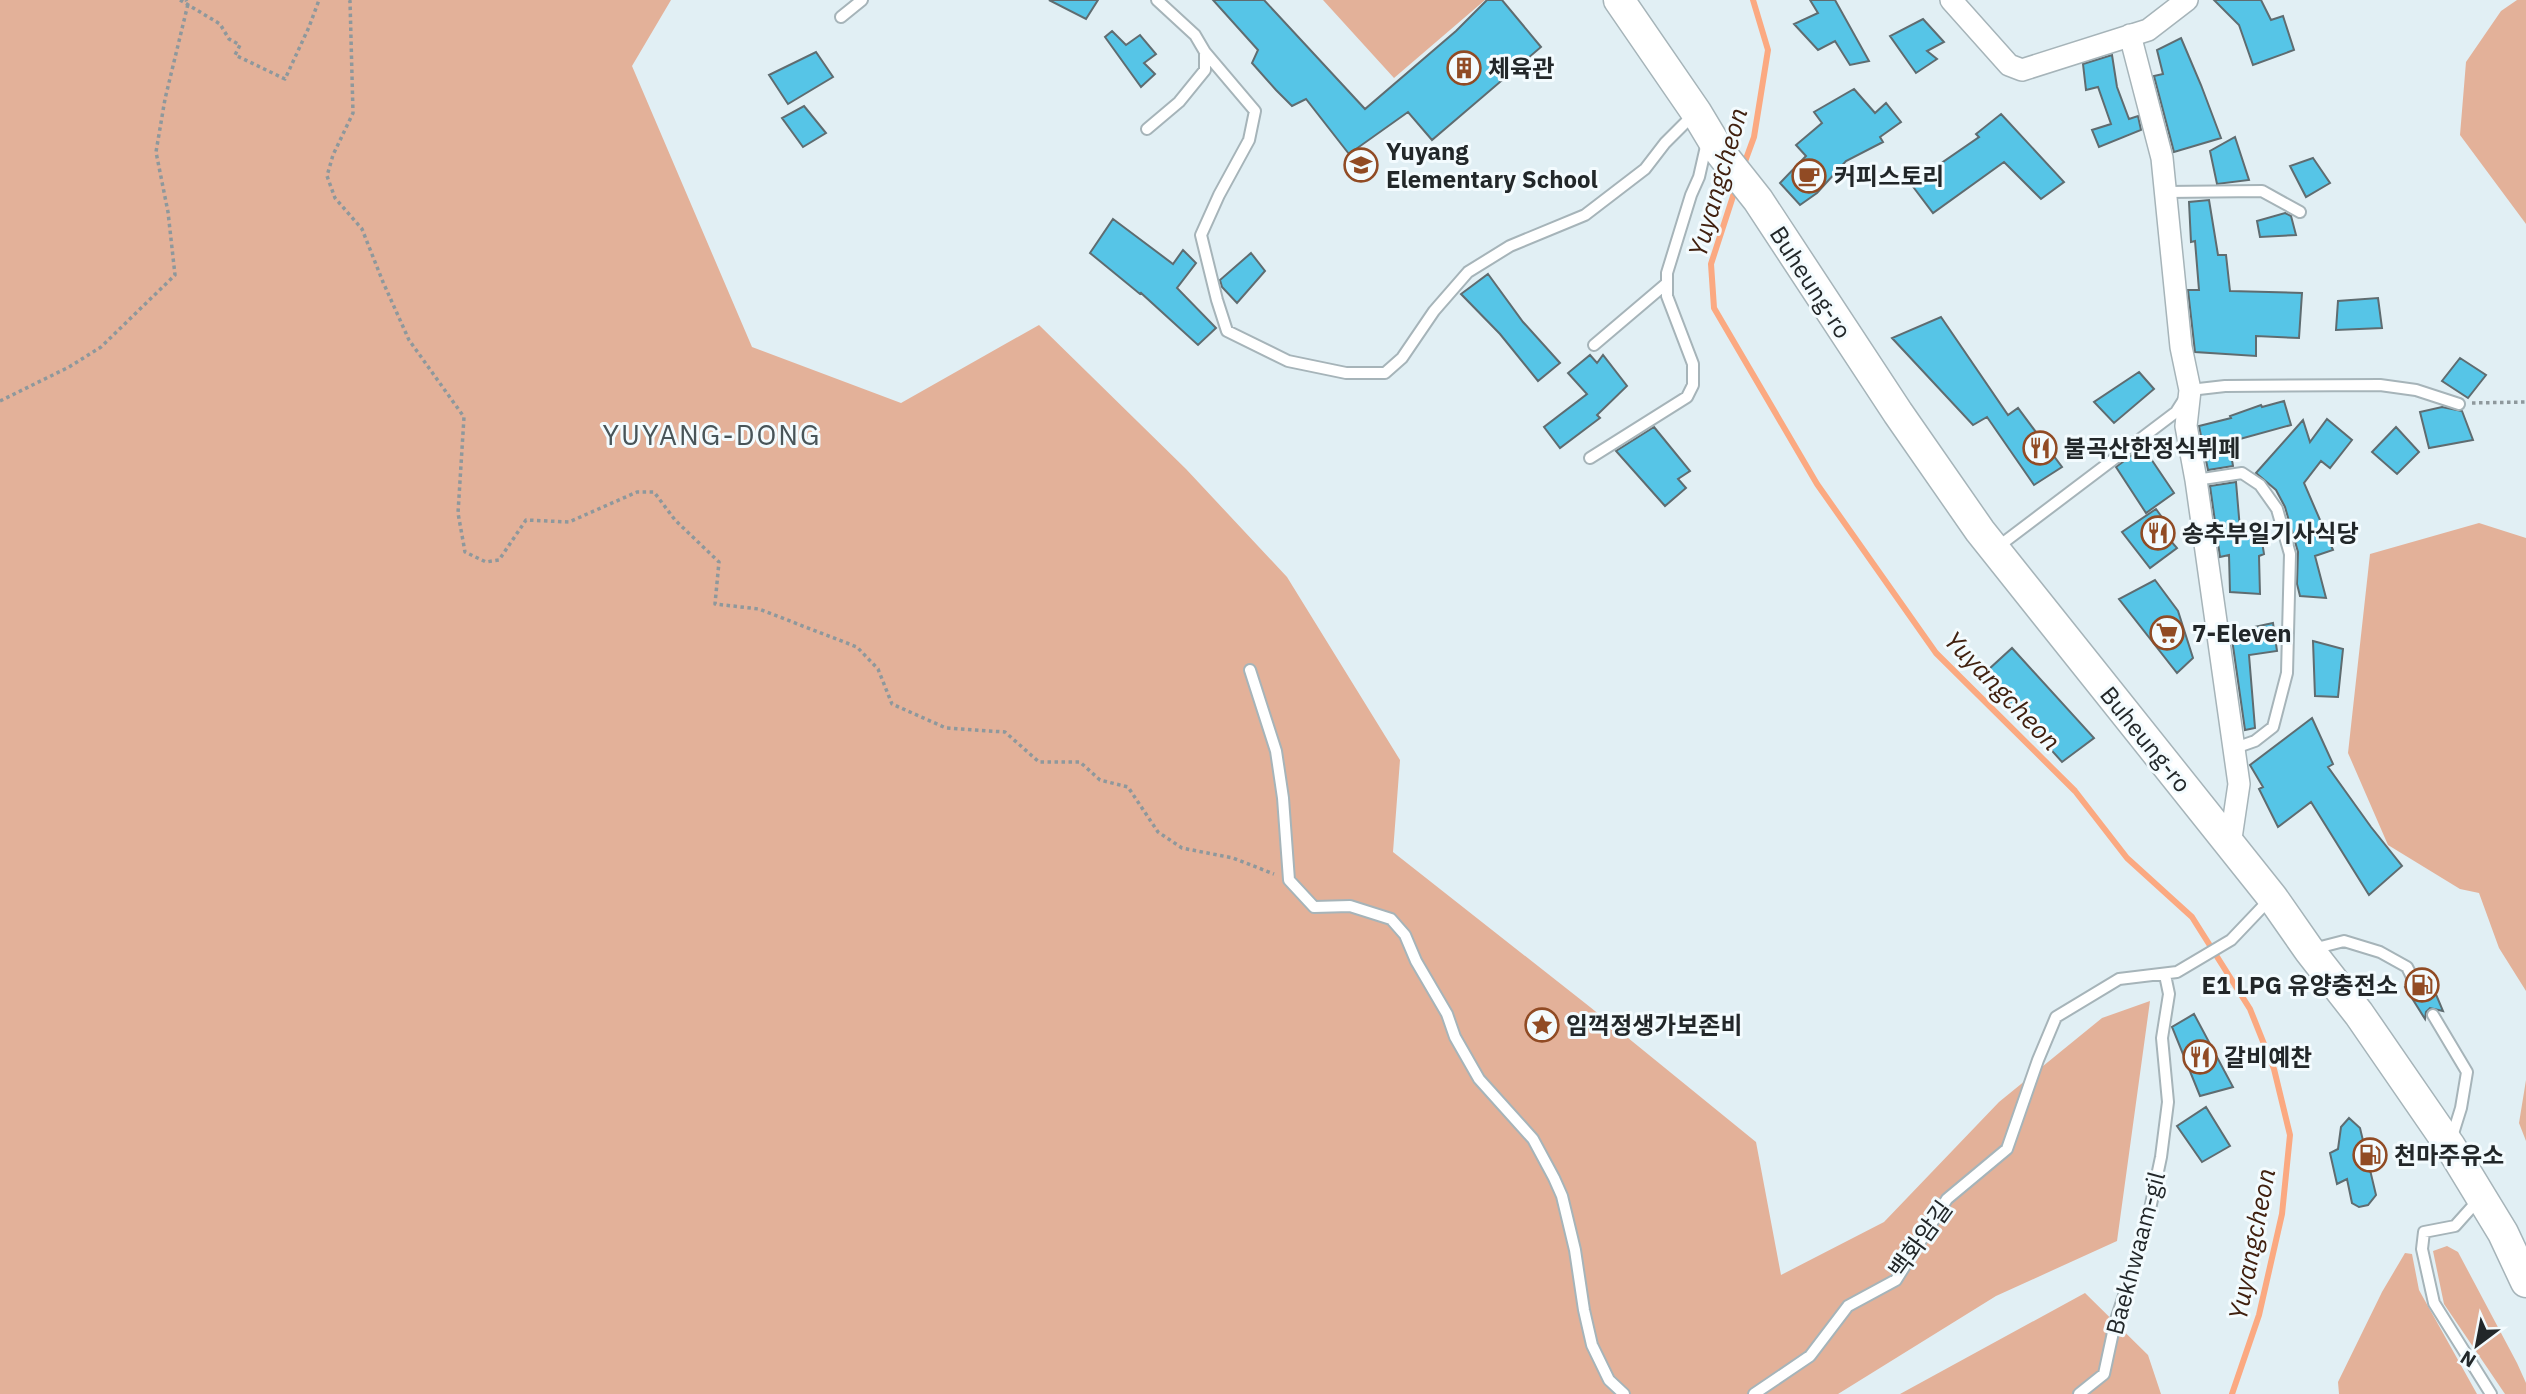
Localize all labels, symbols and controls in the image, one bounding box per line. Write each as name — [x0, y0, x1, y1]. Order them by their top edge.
building icon: 체육관 — [1445, 49, 1483, 87]
place label: 체육관 — [1488, 52, 1554, 84]
water label: Yuyangcheon — [1679, 103, 1755, 261]
place label: Yuyang Elementary School — [1386, 135, 1598, 195]
school or university icon: Yuyang Elementary School — [1342, 146, 1380, 184]
cafe icon: 커피스토리 — [1790, 157, 1828, 195]
place label: 커피스토리 — [1834, 160, 1944, 192]
street label: Buheung-ro — [1763, 220, 1859, 344]
district label: YUYANG-DONG — [602, 416, 822, 453]
restaurant icon: 불곡산한정식뷔페 — [2021, 429, 2059, 467]
place label: 불곡산한정식뷔페 — [2064, 432, 2241, 464]
restaurant icon: 송추부일기사식당 — [2139, 514, 2177, 552]
place label: 송추부일기사식당 — [2182, 517, 2359, 549]
supermarket icon: 7-Eleven — [2148, 614, 2186, 652]
place label: 7-Eleven — [2192, 617, 2292, 649]
water label: Yuyangcheon — [1937, 623, 2069, 757]
street label: Buheung-ro — [2093, 679, 2199, 799]
fuel station icon: E1 LPG 유양충전소 — [2403, 966, 2441, 1004]
place label: E1 LPG 유양충전소 — [2202, 969, 2398, 1001]
place icon: 임꺽정생가보존비 — [1523, 1006, 1561, 1044]
place label: 임꺽정생가보존비 — [1566, 1009, 1743, 1041]
restaurant icon: 갈비예찬 — [2181, 1038, 2219, 1076]
place label: 갈비예찬 — [2224, 1041, 2312, 1073]
fuel station icon: 천마주유소 — [2351, 1136, 2389, 1174]
place label: 천마주유소 — [2394, 1139, 2504, 1171]
water label: Yuyangcheon — [2220, 1165, 2282, 1323]
street label: Baekhwaam-gil — [2098, 1168, 2172, 1338]
street label: 백화암길 — [1881, 1194, 1959, 1284]
north arrow — [2442, 1310, 2512, 1380]
text: N — [2456, 1346, 2480, 1373]

